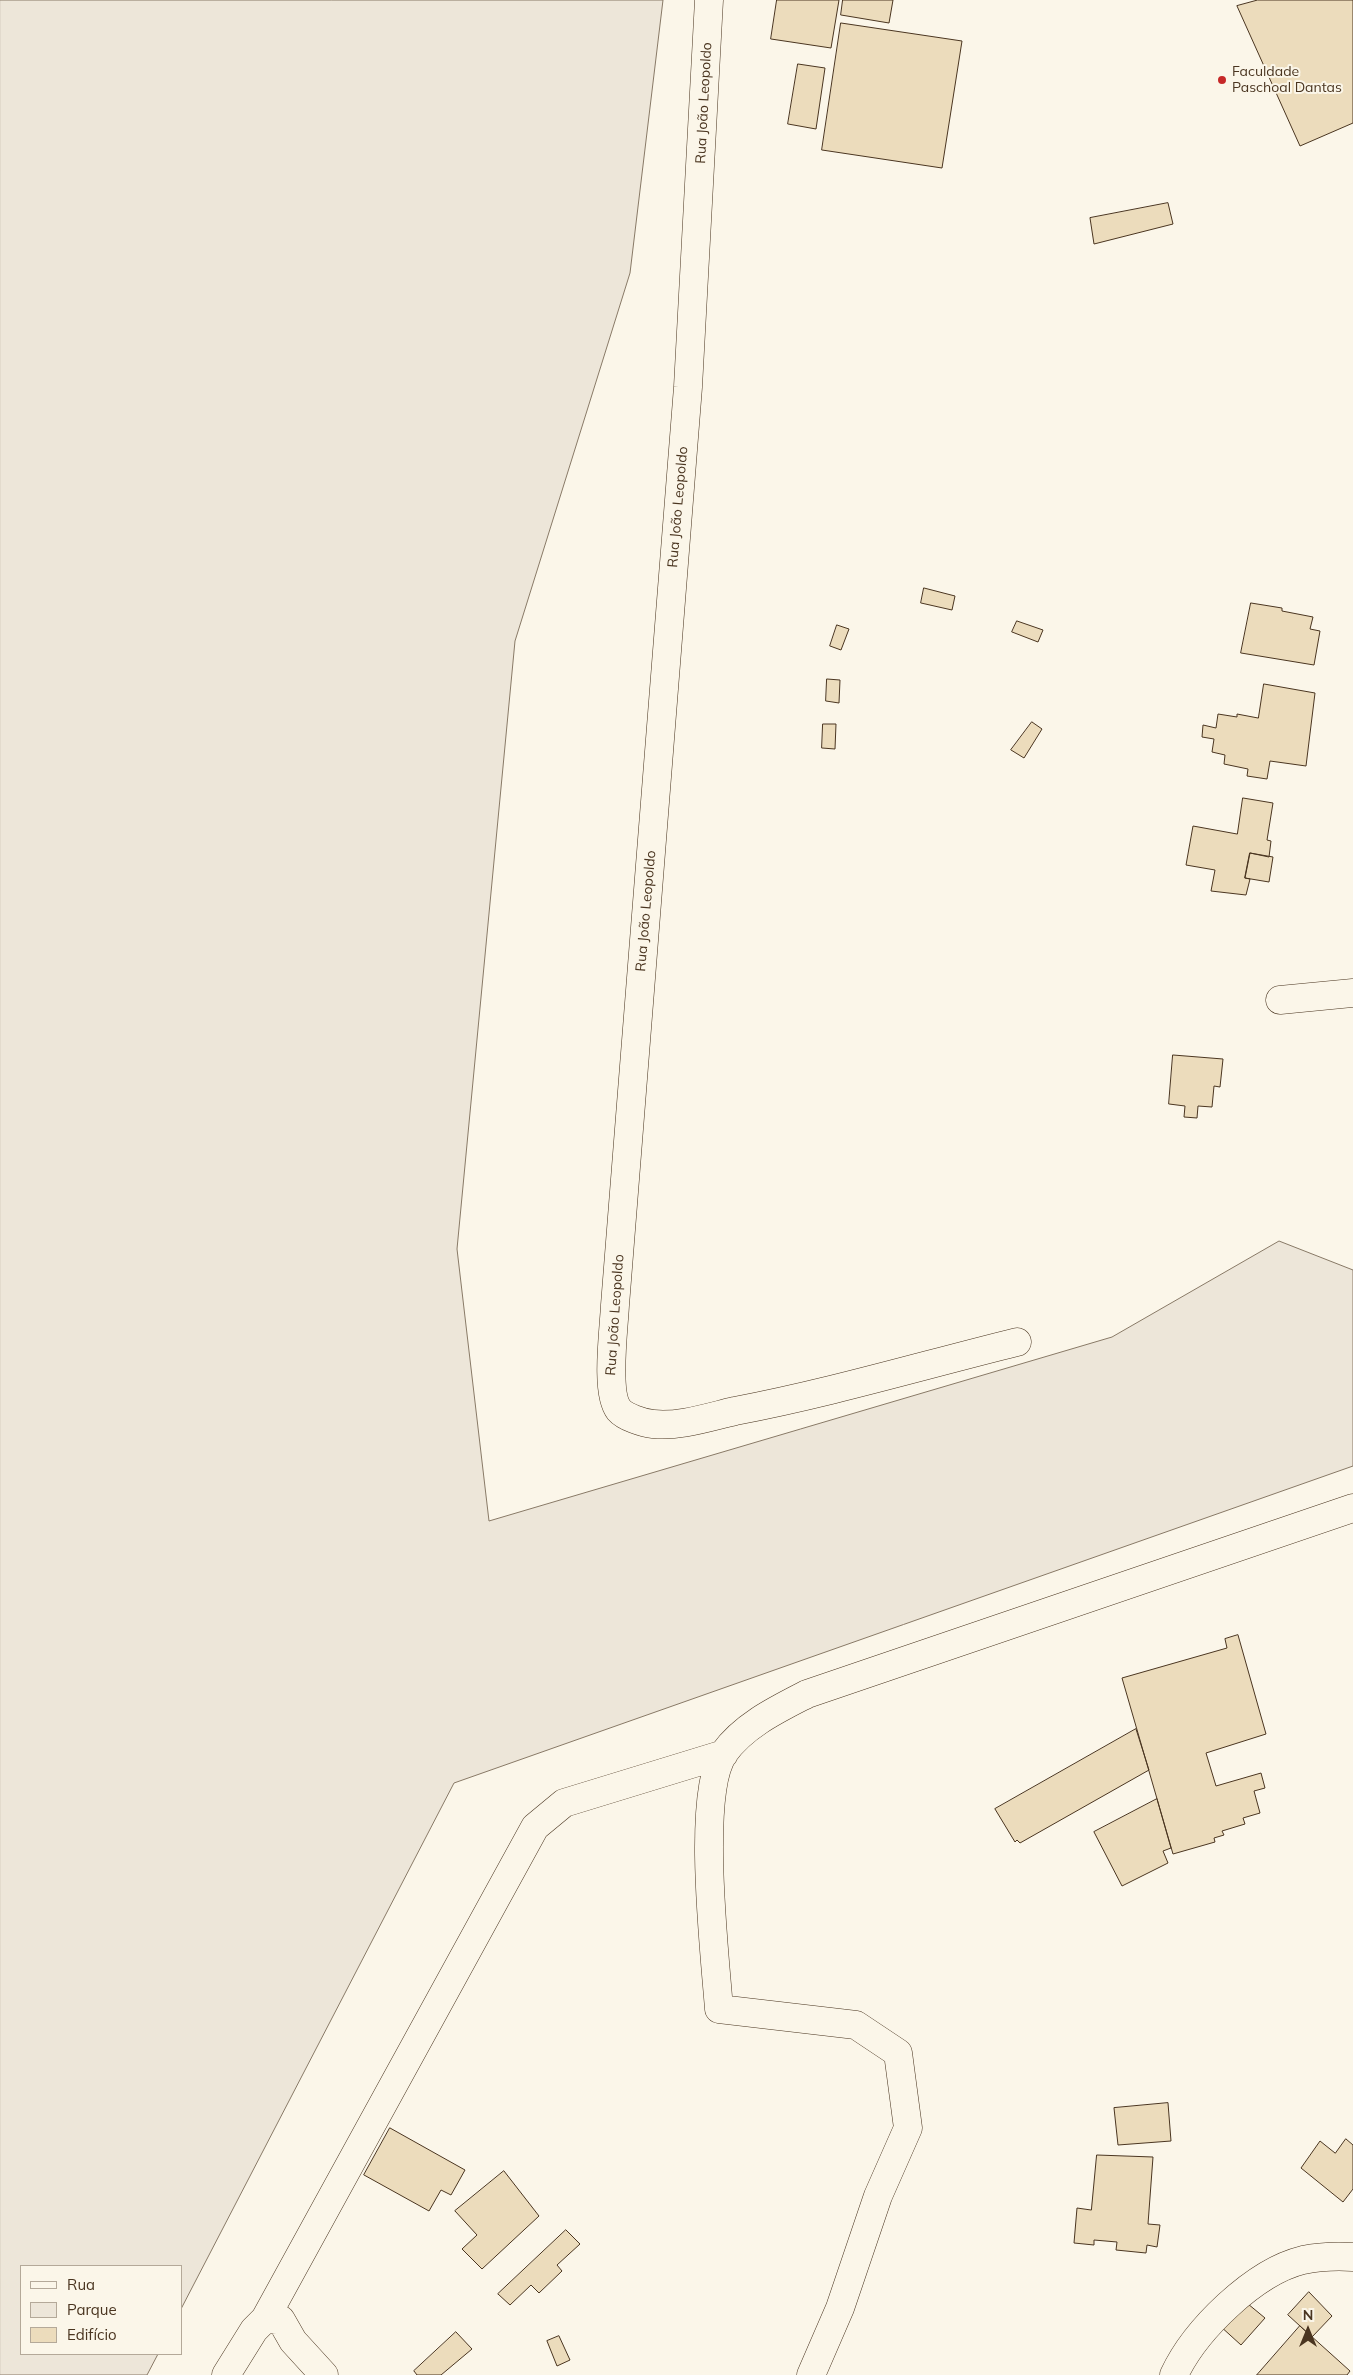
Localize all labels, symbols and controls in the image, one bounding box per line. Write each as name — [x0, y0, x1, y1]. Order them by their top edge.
street label: Rua João Leopoldo — [692, 42, 716, 164]
place label: Faculdade Paschoal Dantas — [1232, 64, 1342, 96]
marker: Faculdade Paschoal Dantas — [1216, 74, 1228, 86]
street label: Rua João Leopoldo — [664, 446, 692, 568]
street label: Rua João Leopoldo — [632, 850, 660, 972]
street label: Rua João Leopoldo — [602, 1254, 628, 1376]
legend — [20, 2265, 182, 2355]
text: Rua — [67, 2275, 95, 2294]
text: Parque — [67, 2300, 117, 2319]
north arrow — [1283, 2305, 1333, 2355]
text: N — [1303, 2306, 1313, 2324]
text: Edifício — [67, 2325, 117, 2344]

